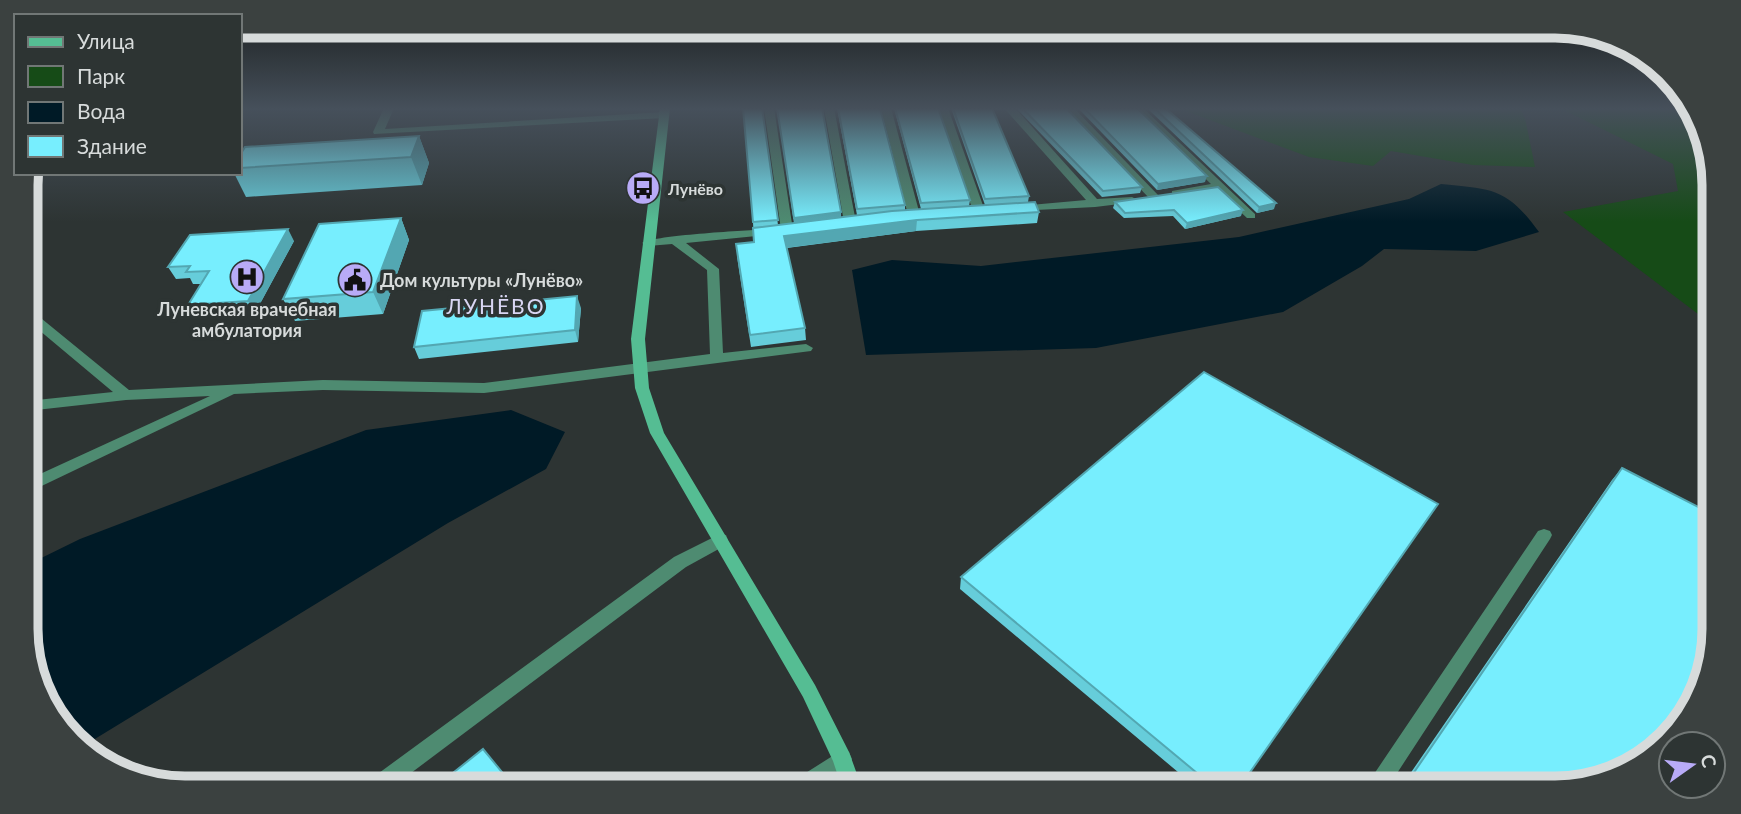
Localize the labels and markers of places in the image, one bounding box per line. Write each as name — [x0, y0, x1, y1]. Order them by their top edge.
bus stop icon: Лунёво — [624, 169, 662, 207]
place label: Лунёво — [667, 179, 723, 198]
hospital icon: Луневская врачебная амбулатория — [228, 258, 266, 296]
public building icon: Дом культуры «Лунёво» — [336, 261, 374, 299]
place label: Дом культуры «Лунёво» — [380, 269, 583, 291]
place label: Луневская врачебная амбулатория — [156, 298, 337, 341]

